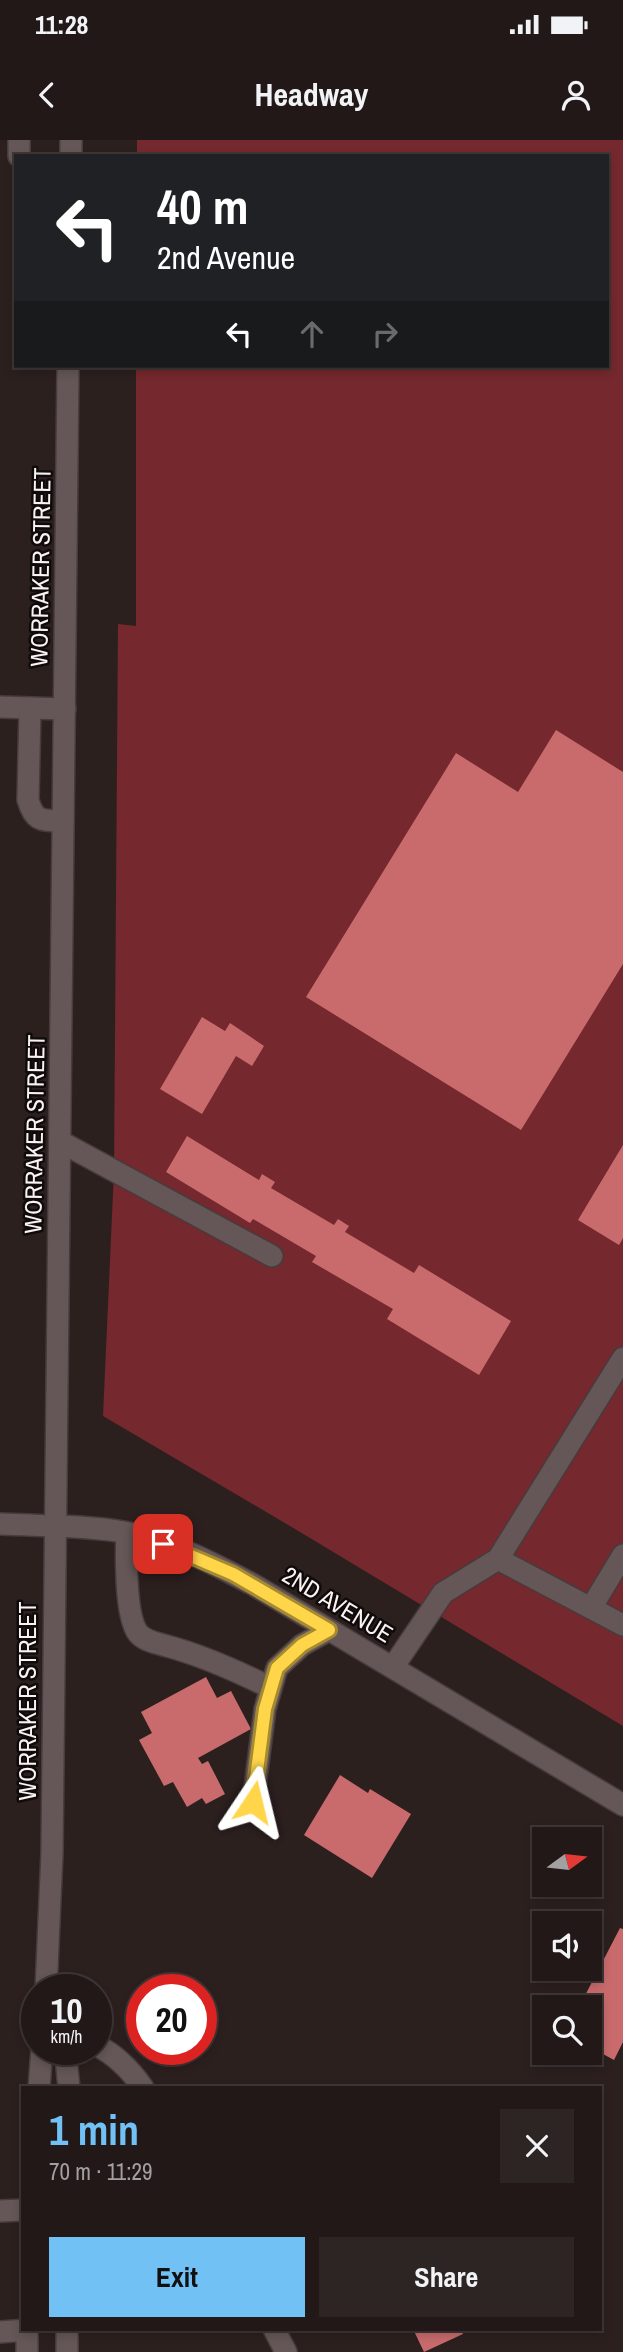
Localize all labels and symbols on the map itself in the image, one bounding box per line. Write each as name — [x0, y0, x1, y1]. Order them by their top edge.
street label: WORRAKER STREET — [22, 467, 58, 667]
street label: WORRAKER STREET — [16, 1034, 52, 1234]
pin — [133, 1514, 193, 1574]
street label: 2ND AVENUE — [277, 1559, 399, 1649]
street label: WORRAKER STREET — [11, 1601, 43, 1801]
position arrow — [216, 1765, 290, 1839]
north arrow — [532, 1827, 602, 1897]
speed limit sign: 20 — [126, 1974, 217, 2065]

